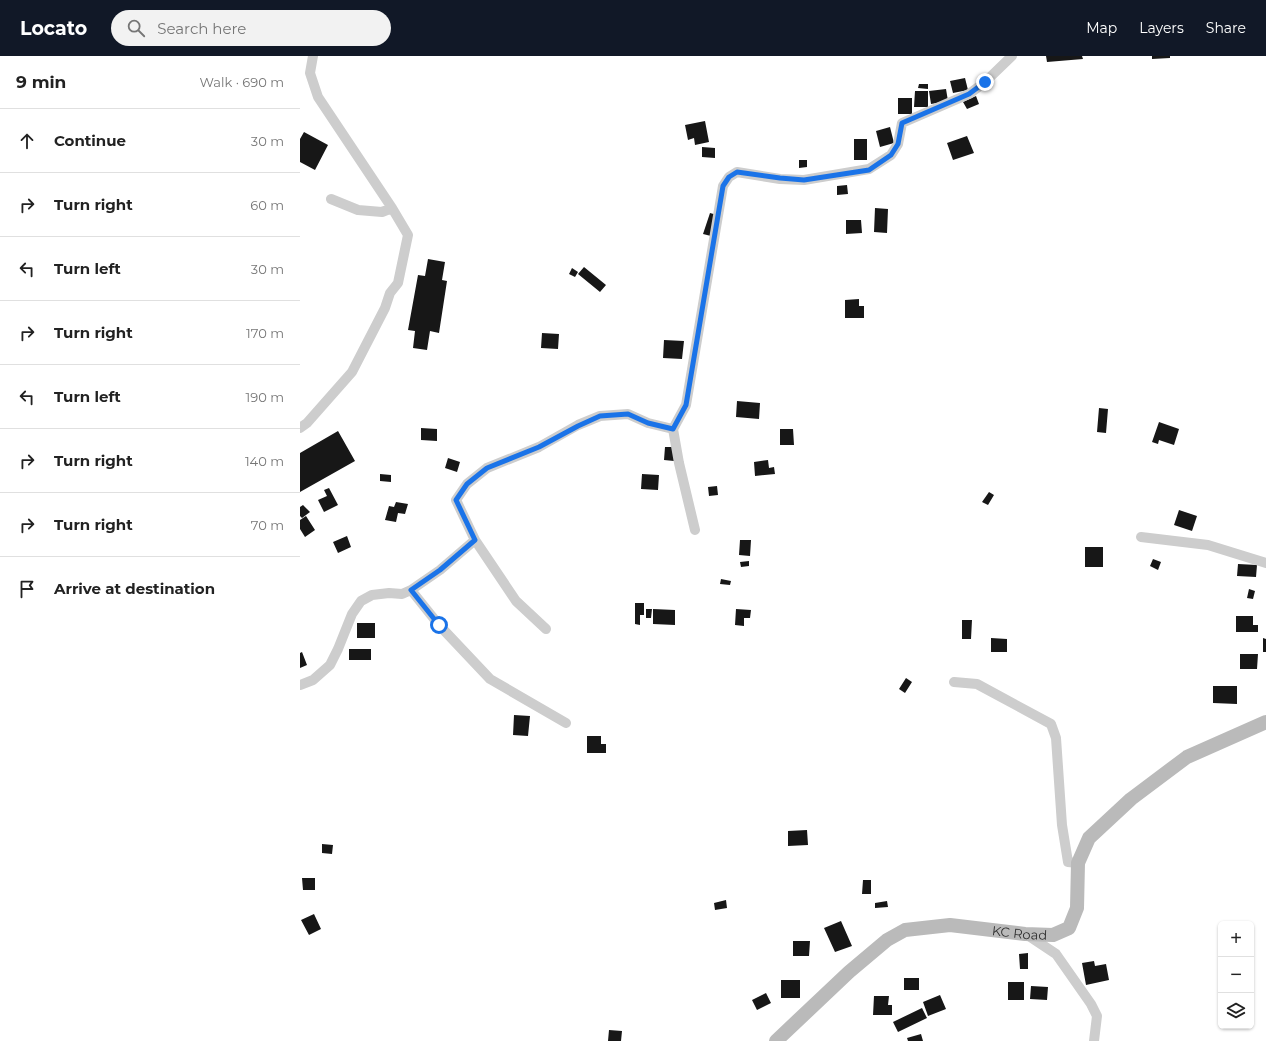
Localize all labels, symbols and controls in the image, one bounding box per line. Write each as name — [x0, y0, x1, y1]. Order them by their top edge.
search box — [111, 10, 391, 46]
text: Locato — [20, 17, 87, 40]
icon: search — [125, 17, 147, 39]
text: Search here — [157, 19, 246, 38]
text: Map — [1086, 19, 1117, 37]
text: Layers — [1139, 19, 1184, 37]
text: Share — [1206, 19, 1246, 37]
text: 9 min — [16, 72, 66, 92]
route end — [976, 73, 994, 91]
text: Walk · 690 m — [200, 74, 284, 90]
icon: ahead — [16, 130, 38, 152]
text: Continue — [54, 131, 126, 150]
text: 30 m — [251, 133, 284, 149]
icon: right — [16, 194, 38, 216]
text: Turn right — [54, 195, 133, 214]
text: 60 m — [250, 197, 284, 213]
icon: left — [16, 258, 38, 280]
text: Turn left — [54, 259, 121, 278]
text: 30 m — [251, 261, 284, 277]
icon: right — [16, 322, 38, 344]
text: Turn right — [54, 323, 133, 342]
text: 170 m — [246, 325, 284, 341]
icon: left — [16, 386, 38, 408]
text: Turn left — [54, 387, 121, 406]
text: 190 m — [246, 389, 284, 405]
icon: right — [16, 450, 38, 472]
text: Turn right — [54, 451, 133, 470]
text: 140 m — [245, 453, 284, 469]
icon: right — [16, 514, 38, 536]
text: Turn right — [54, 515, 133, 534]
text: 70 m — [251, 517, 284, 533]
icon: arrive — [16, 578, 38, 600]
text: Arrive at destination — [54, 579, 215, 598]
route start — [430, 616, 448, 634]
map controls — [1218, 921, 1254, 1029]
button: + — [1218, 921, 1254, 957]
street label: KC Road — [991, 922, 1047, 943]
button: − — [1218, 957, 1254, 993]
button: layers — [1218, 993, 1254, 1029]

